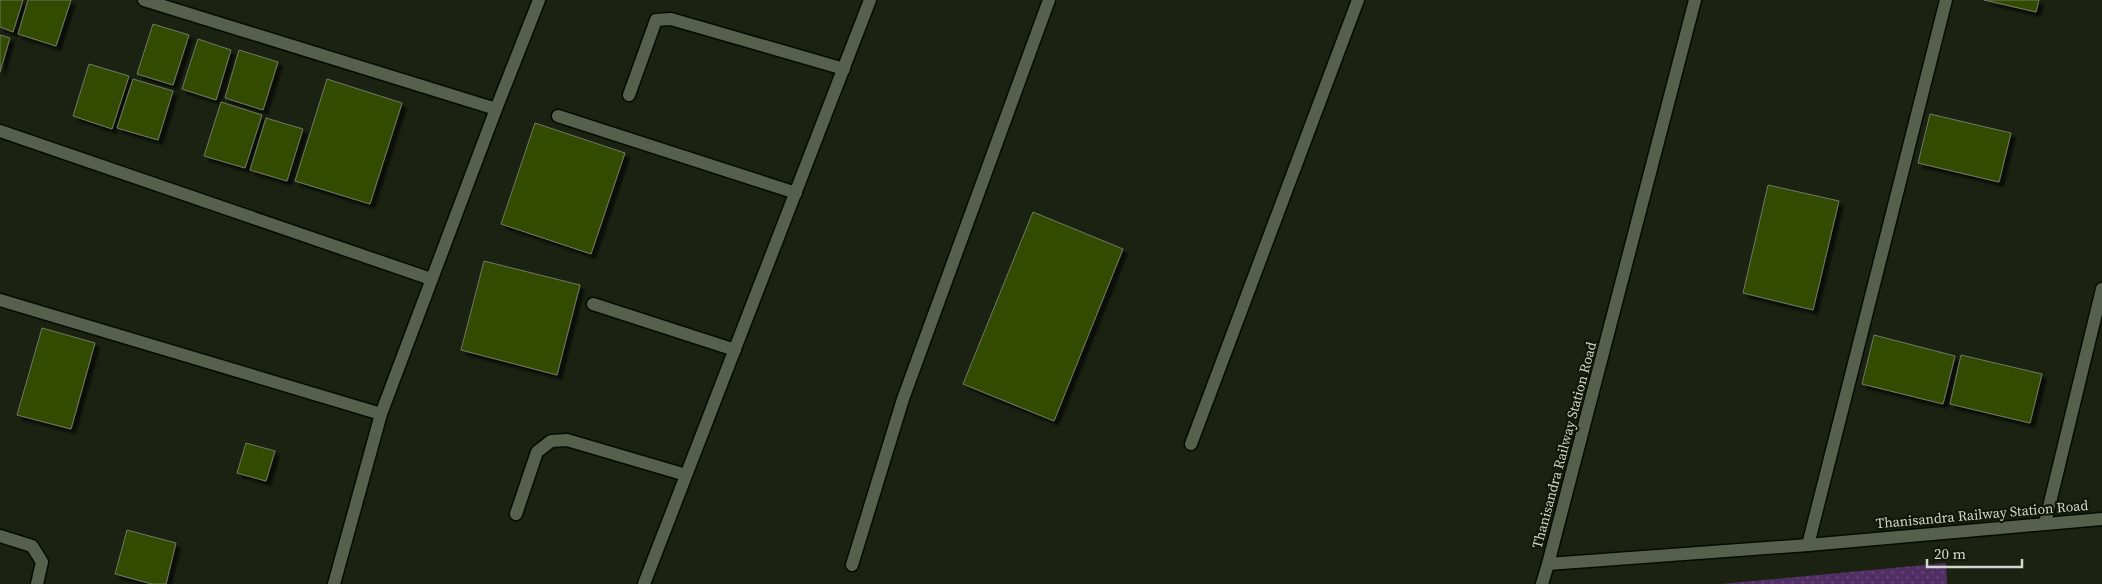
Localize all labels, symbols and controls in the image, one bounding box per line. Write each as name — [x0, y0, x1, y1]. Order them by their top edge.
street label: Thanisandra Railway Station Road — [1527, 339, 1601, 551]
street label: Thanisandra Railway Station Road — [1875, 495, 2089, 533]
scale bar — [1927, 536, 2022, 568]
text: 20 m — [1934, 543, 1966, 564]

